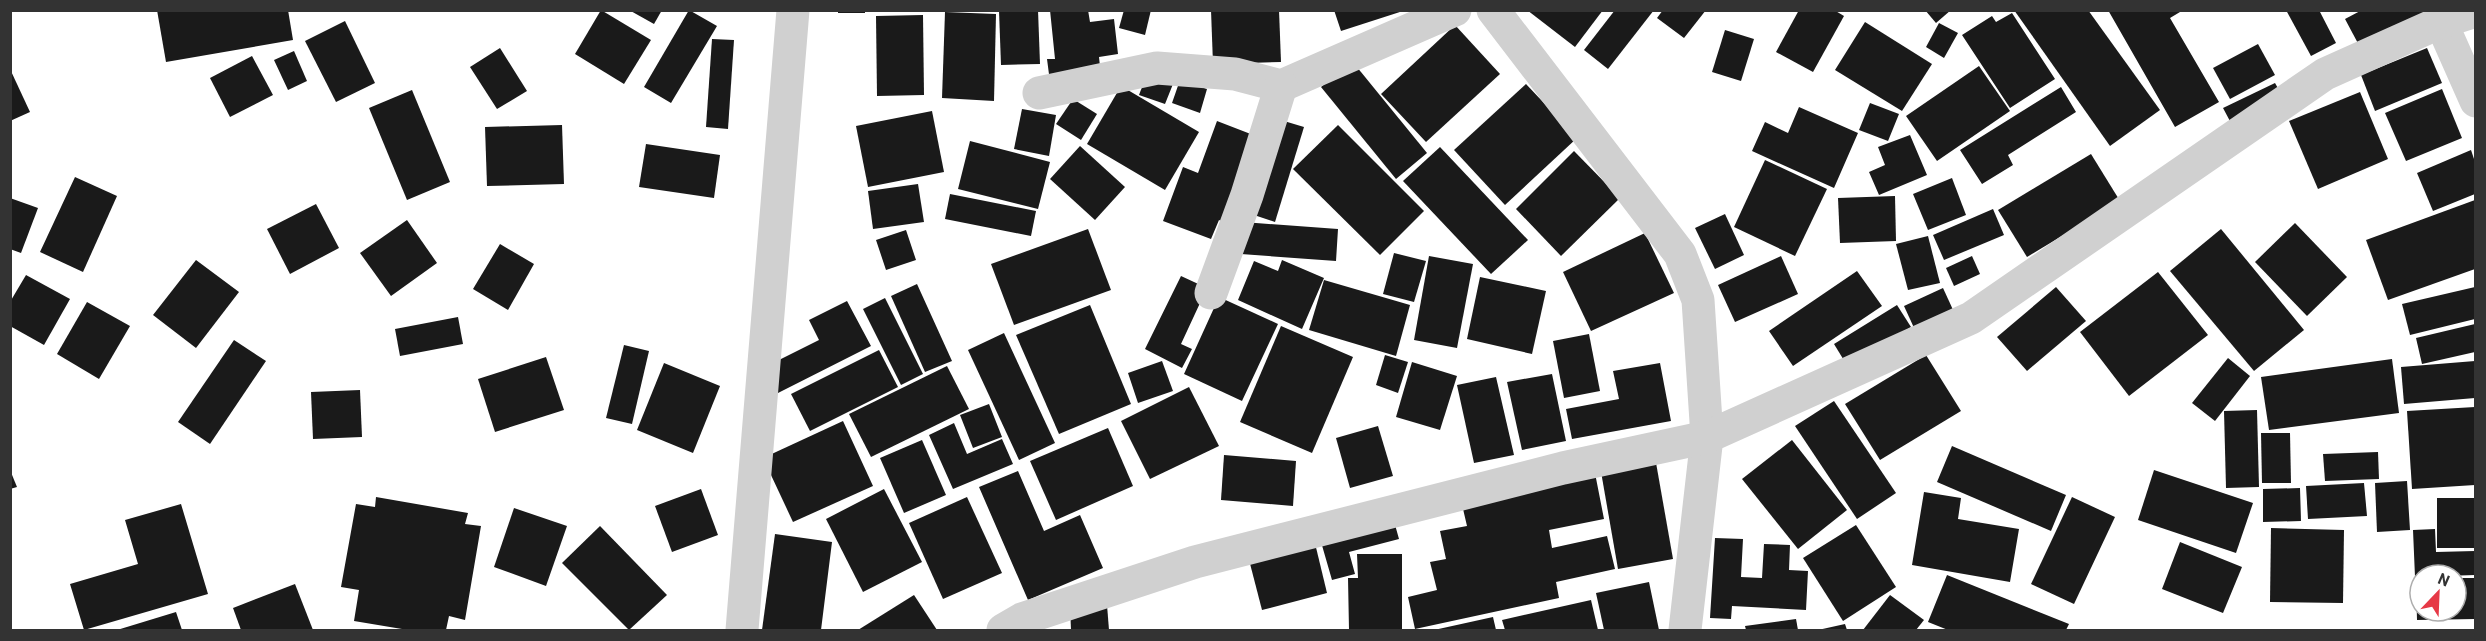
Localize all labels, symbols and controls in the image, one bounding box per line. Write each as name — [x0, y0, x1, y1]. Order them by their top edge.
north arrow — [2408, 563, 2468, 623]
text: N — [2435, 568, 2453, 590]

